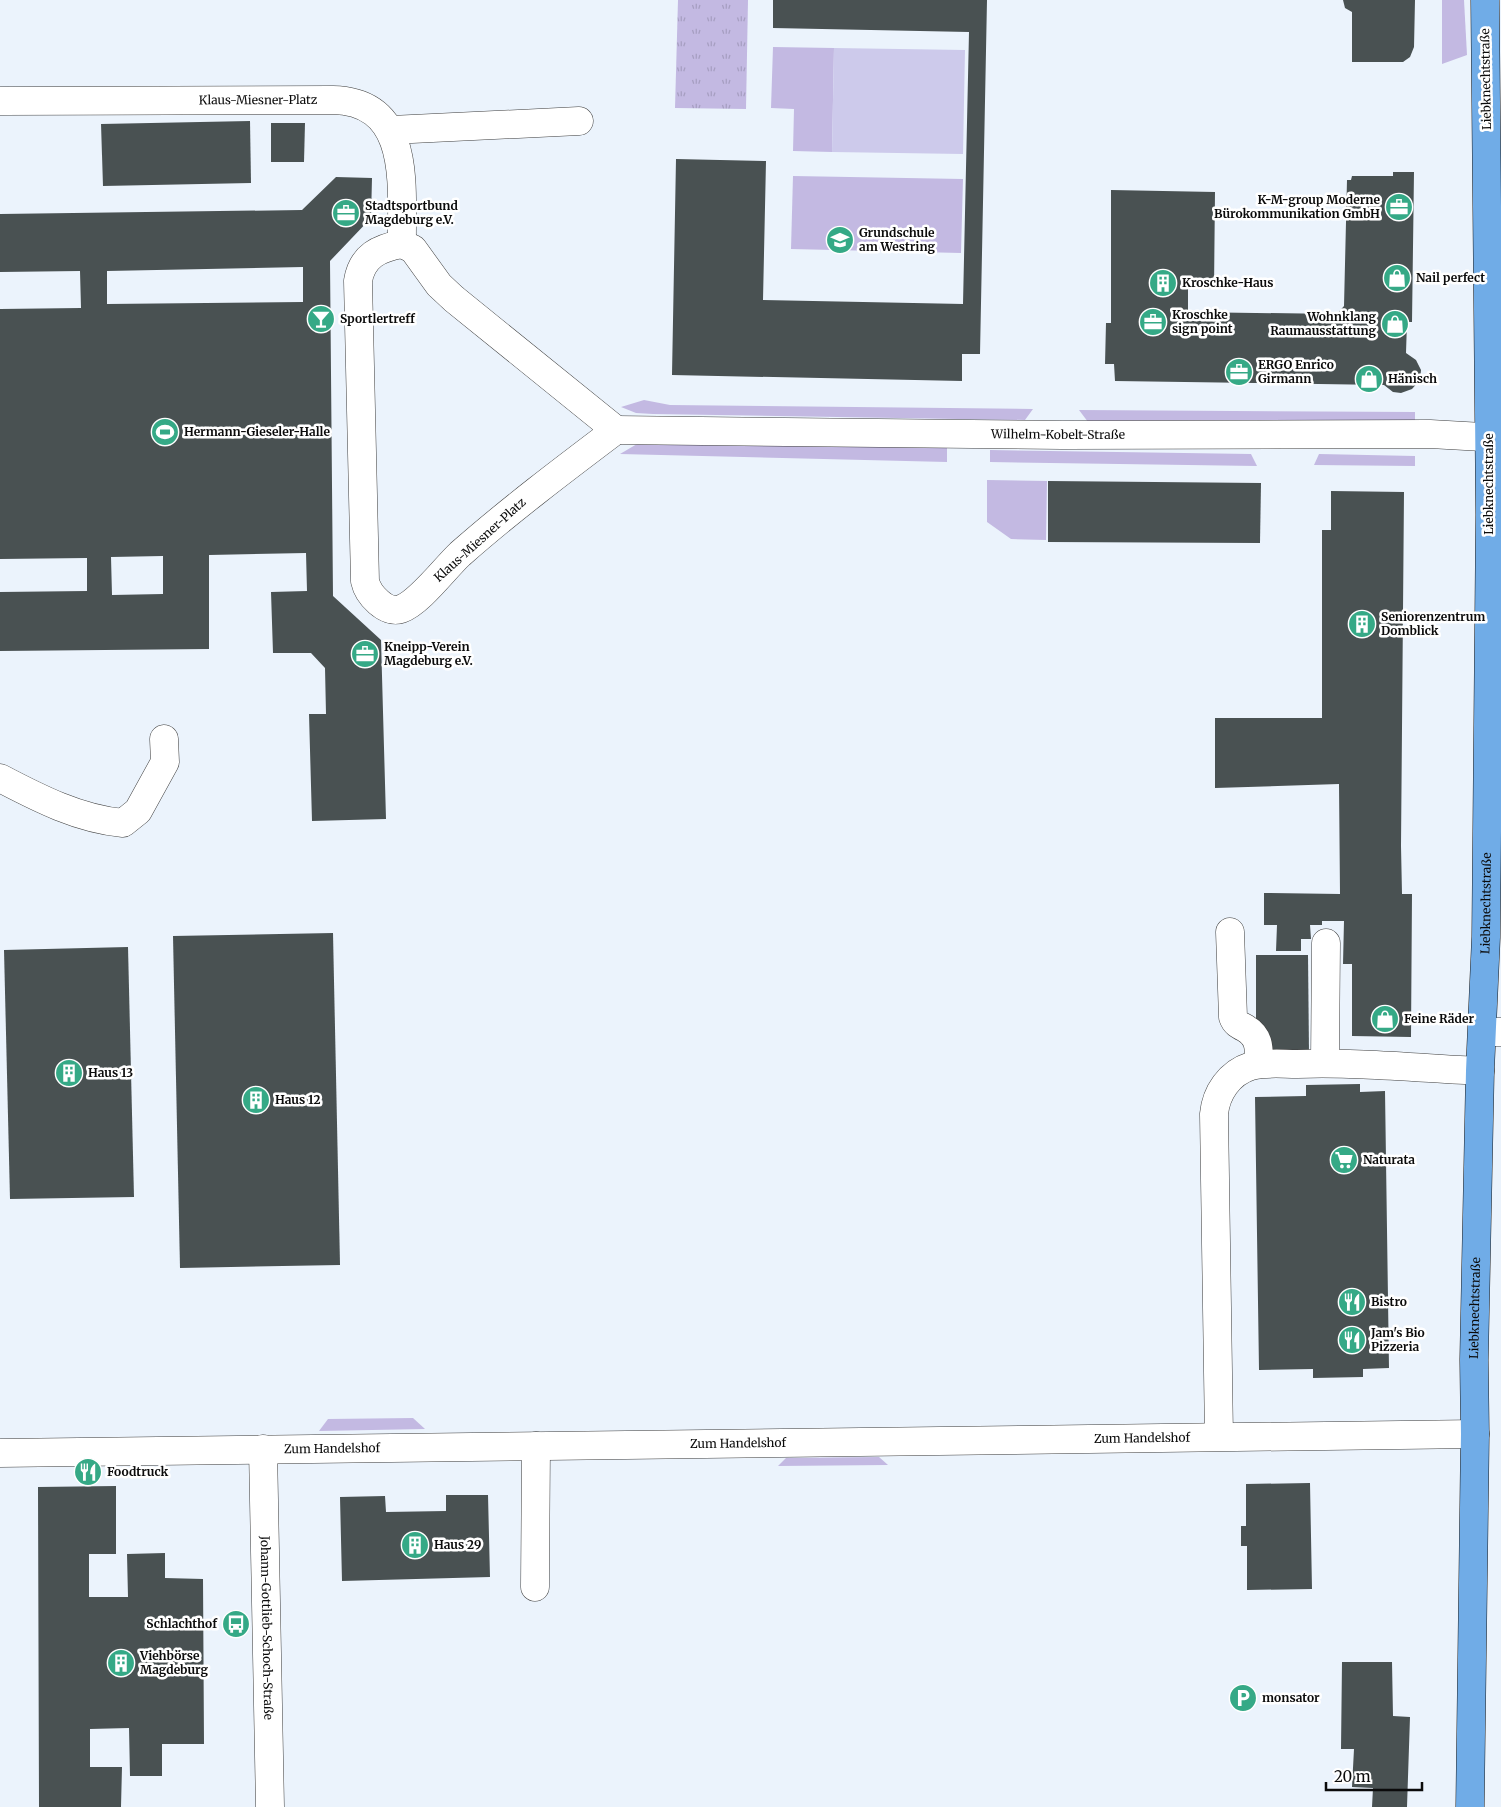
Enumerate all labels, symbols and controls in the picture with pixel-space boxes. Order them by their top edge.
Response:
street label: Liebknechtstraße [1477,28,1494,130]
street label: Klaus-Miesner-Platz [199,92,318,107]
place label: K-M-group Moderne Bürokommunikation GmbH [1214,192,1380,221]
office icon: K-M-group Moderne Bürokommunikation GmbH [1384,192,1414,222]
office icon: Stadtsportbund Magdeburg e.V. [331,198,361,228]
place label: Stadtsportbund Magdeburg e.V. [365,198,458,227]
school or university icon: Grundschule am Westring [825,225,855,255]
place label: Grundschule am Westring [859,225,936,254]
shop icon: Nail perfect [1382,263,1412,293]
building icon: Kroschke-Haus [1148,268,1178,298]
place label: Nail perfect [1416,270,1485,285]
place label: Kroschke-Haus [1182,275,1273,290]
bar icon: Sportlertreff [306,304,336,334]
office icon: Kroschke sign point [1138,307,1168,337]
place label: Kroschke sign point [1172,307,1233,336]
place label: Wohnklang Raumausstattung [1270,309,1376,338]
shop icon: Wohnklang Raumausstattung [1380,309,1410,339]
place label: Sportlertreff [340,311,416,326]
office icon: ERGO Enrico Girmann [1224,357,1254,387]
place label: ERGO Enrico Girmann [1258,357,1334,386]
shop icon: Hänisch [1354,364,1384,394]
place label: Hänisch [1388,371,1437,386]
sports icon: Hermann-Gieseler-Halle [150,417,180,447]
place label: Hermann-Gieseler-Halle [184,424,331,439]
street label: Wilhelm-Kobelt-Straße [990,426,1125,442]
street label: Liebknechtstraße [1481,433,1496,535]
street label: Klaus-Miesner-Platz [431,494,529,585]
building icon: Seniorenzentrum Domblick [1347,609,1377,639]
place label: Seniorenzentrum Domblick [1381,609,1485,638]
office icon: Kneipp-Verein Magdeburg e.V. [350,639,380,669]
place label: Kneipp-Verein Magdeburg e.V. [384,639,473,668]
street label: Liebknechtstraße [1477,852,1494,954]
shop icon: Feine Räder [1370,1004,1400,1034]
place label: Feine Räder [1404,1011,1474,1026]
building icon: Haus 13 [54,1058,84,1088]
place label: Haus 13 [88,1065,133,1080]
building icon: Haus 12 [241,1085,271,1115]
place label: Haus 12 [275,1092,321,1107]
supermarket icon: Naturata [1329,1145,1359,1175]
place label: Naturata [1363,1152,1415,1167]
street label: Liebknechtstraße [1466,1257,1483,1359]
restaurant icon: Bistro [1337,1287,1367,1317]
place label: Bistro [1371,1294,1407,1309]
restaurant icon: Jam's Bio Pizzeria [1337,1325,1367,1355]
place label: Jam's Bio Pizzeria [1370,1325,1425,1354]
street label: Zum Handelshof [1094,1430,1190,1446]
street label: Zum Handelshof [690,1435,787,1451]
street label: Zum Handelshof [284,1440,381,1456]
restaurant icon: Foodtruck [73,1457,103,1487]
place label: Foodtruck [107,1464,168,1479]
building icon: Haus 29 [400,1530,430,1560]
street label: Johann-Gottlieb-Schoch-Straße [258,1535,276,1720]
place label: Haus 29 [434,1537,481,1552]
bus stop icon: Schlachthof [221,1609,251,1639]
place label: Schlachthof [146,1616,218,1631]
building icon: Viehbörse Magdeburg [106,1648,136,1678]
place label: Viehbörse Magdeburg [139,1648,208,1677]
parking icon: monsator [1228,1683,1258,1713]
place label: monsator [1262,1690,1320,1705]
scale bar [1326,1760,1422,1792]
text: 20 m [1334,1767,1371,1786]

